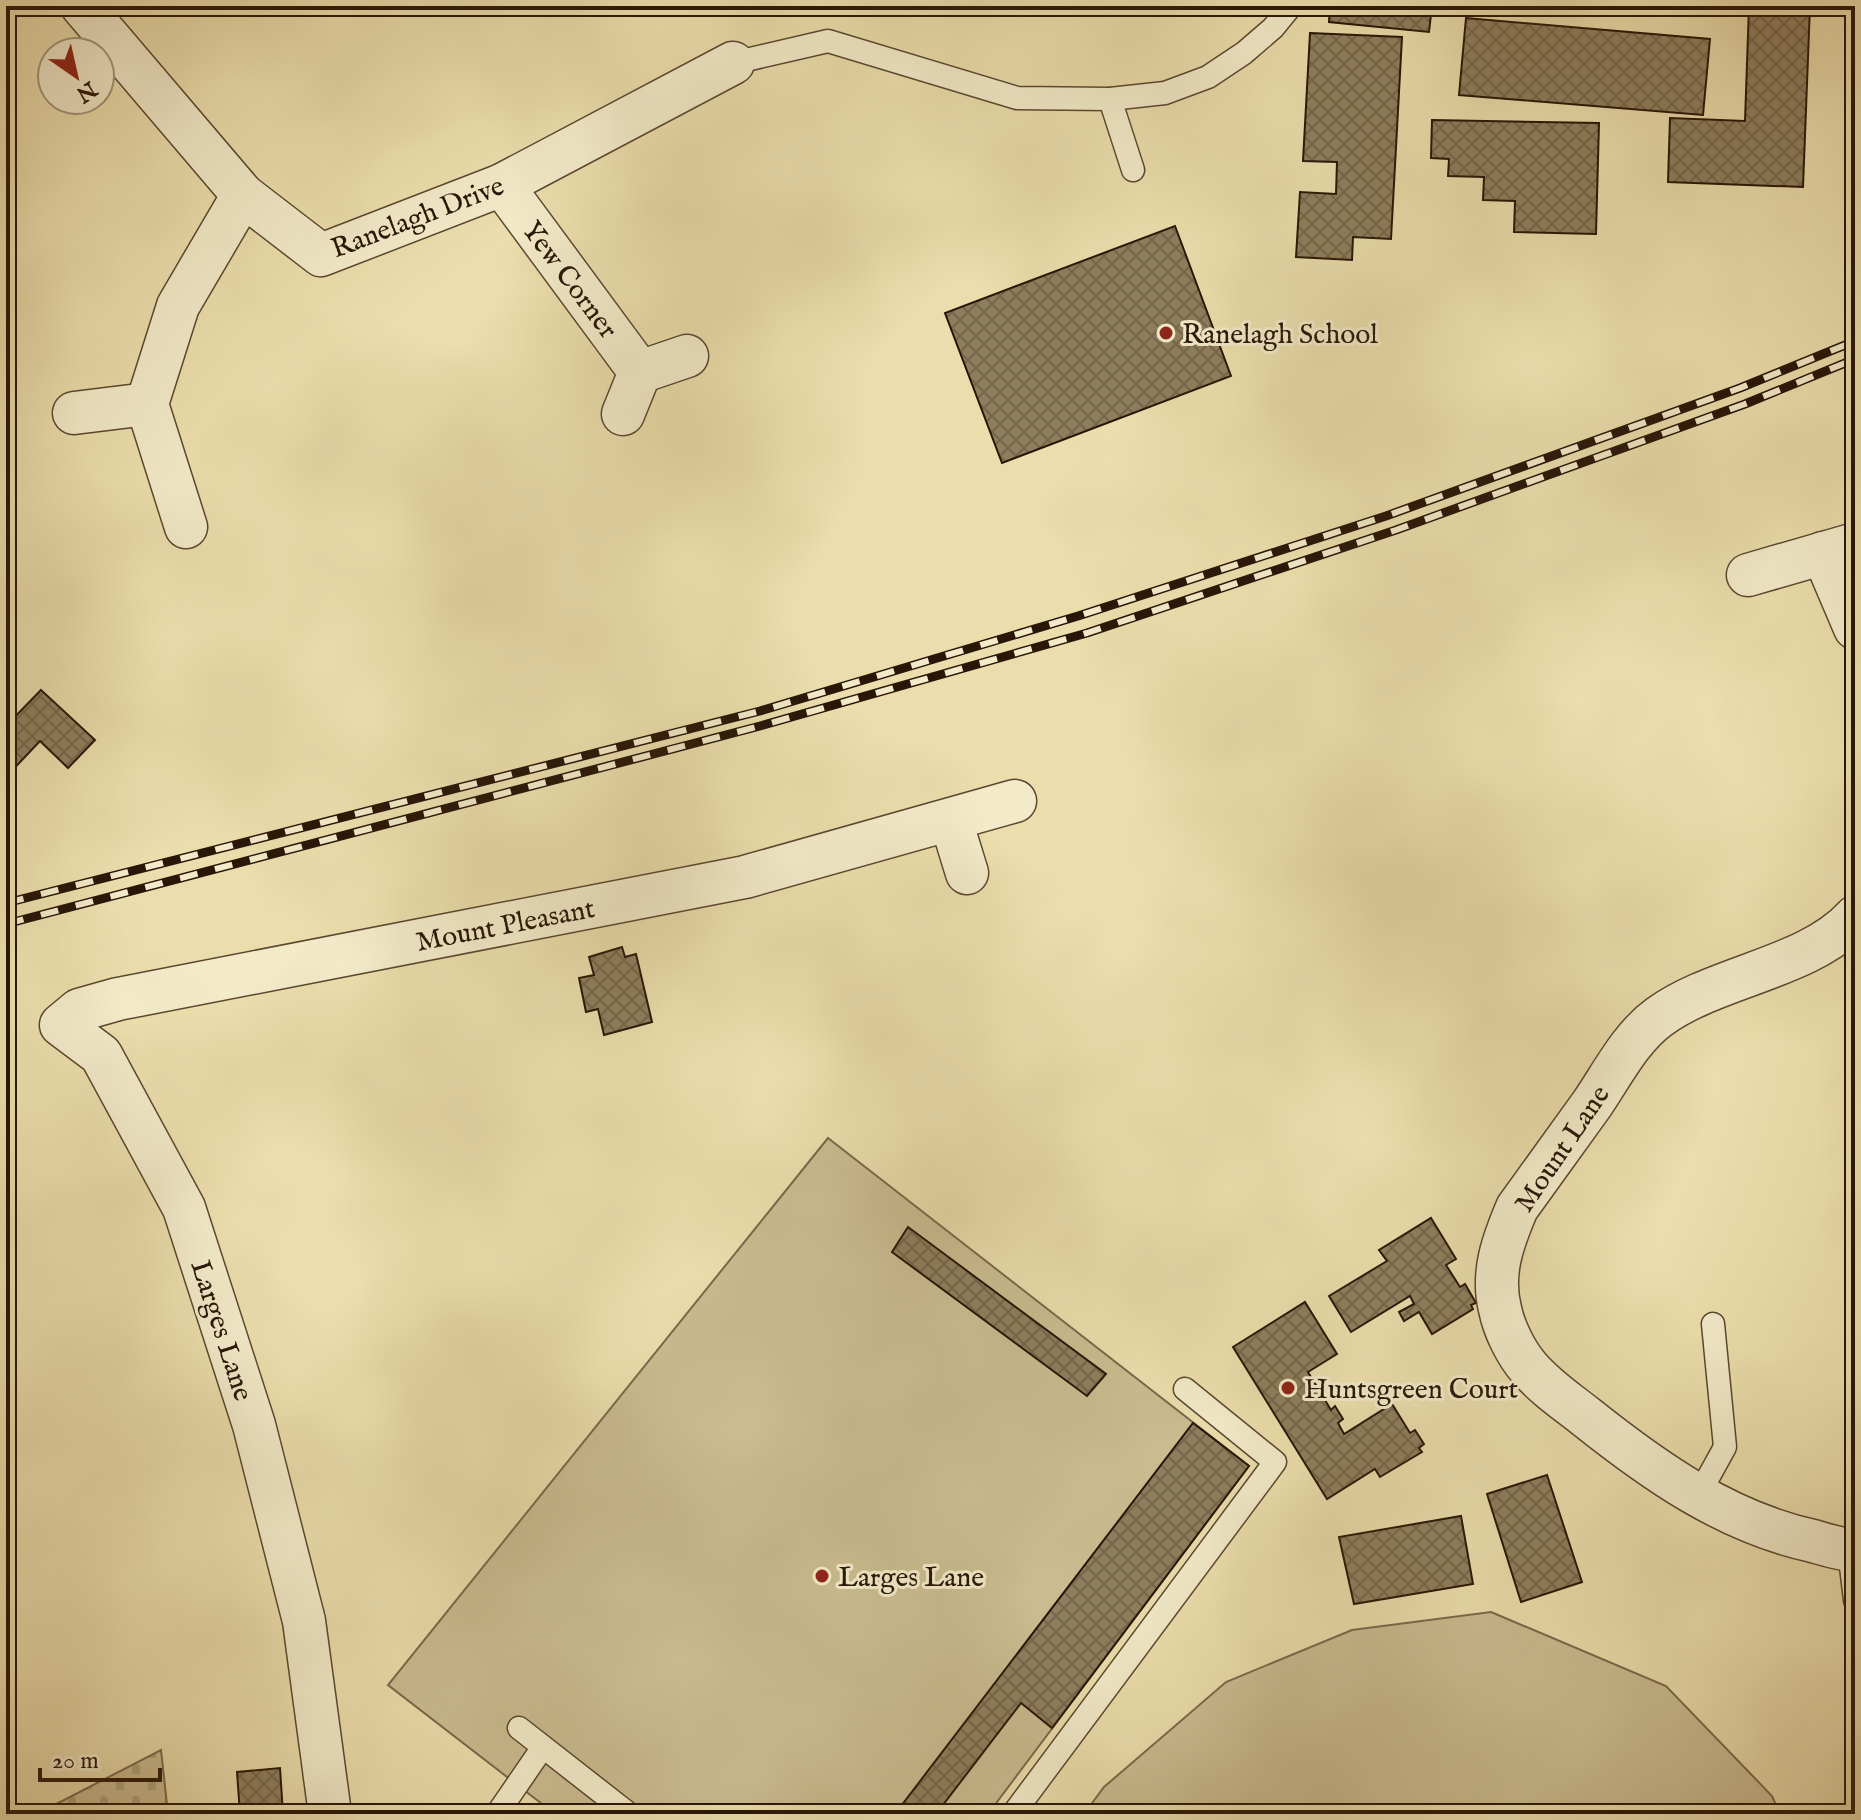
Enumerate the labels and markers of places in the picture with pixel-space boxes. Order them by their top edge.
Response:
place label: Ranelagh School [1182,318,1378,353]
marker: Ranelagh School [1157,324,1175,342]
place label: Huntsgreen Court [1304,1373,1518,1408]
marker: Huntsgreen Court [1279,1379,1297,1397]
place label: Larges Lane [838,1561,984,1596]
marker: Larges Lane [813,1567,831,1585]

